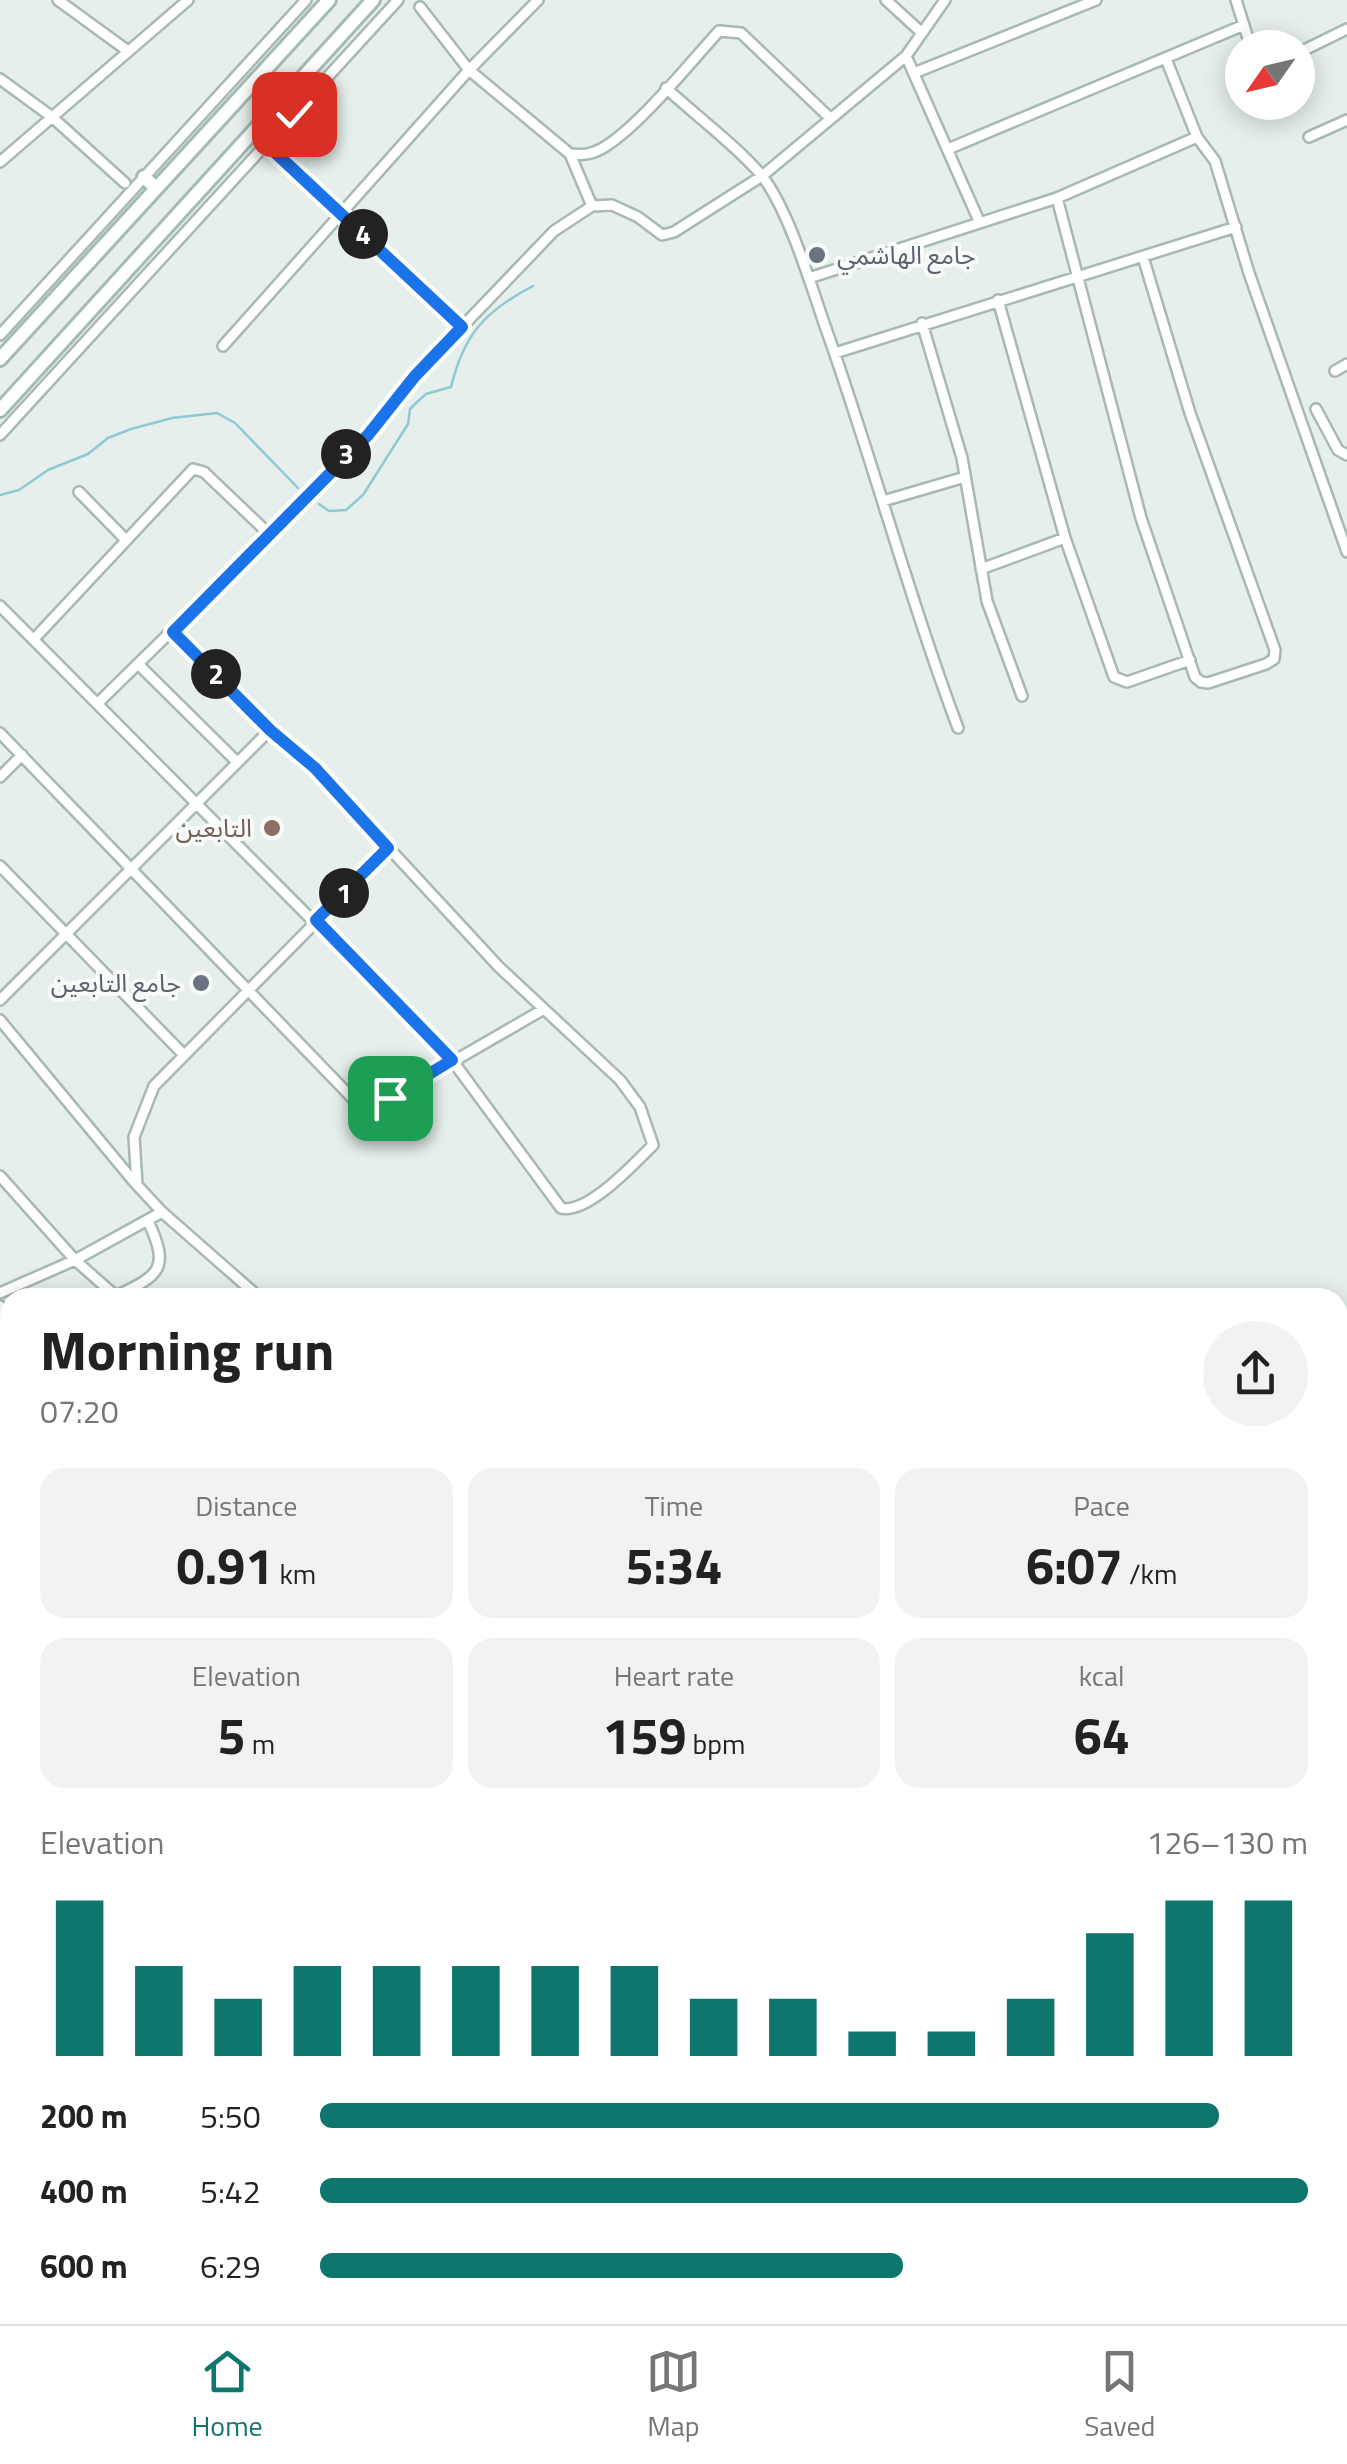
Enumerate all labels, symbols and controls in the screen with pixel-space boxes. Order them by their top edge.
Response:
north arrow [1225,30,1315,120]
map controls [1225,30,1315,120]
pin [252,72,337,157]
icon: check [267,87,322,142]
pin: 4 [338,209,388,259]
text: 4 [355,212,371,255]
place label: جامع الهاشمي [837,236,976,275]
marker: جامع الهاشمي [806,244,828,266]
pin: 3 [321,429,371,479]
text: 3 [338,432,354,475]
pin: 2 [191,649,241,699]
text: 2 [208,652,224,695]
place label: التابعين [176,809,252,847]
marker: التابعين [261,817,283,839]
pin: 1 [319,868,369,918]
text: 1 [336,871,352,914]
place label: جامع التابعين [51,964,181,1002]
marker: جامع التابعين [190,972,212,994]
pin [348,1056,433,1141]
icon: arrive [363,1071,418,1126]
text: Morning run [40,1308,334,1391]
button: share [1203,1321,1308,1426]
text: 07:20 [40,1387,119,1435]
text: Distance [195,1484,297,1527]
text: Time [645,1484,703,1527]
text: Pace [1073,1484,1130,1527]
text: 0.91 [176,1527,273,1603]
text: 5:34 [626,1527,722,1603]
text: 6:07 [1026,1527,1123,1603]
text: km [273,1552,316,1595]
text: /km [1123,1552,1177,1595]
text: Elevation [192,1654,301,1697]
text: Heart rate [614,1654,734,1697]
text: kcal [1079,1654,1125,1697]
text: 5 [218,1697,246,1773]
text: 159 [602,1697,686,1773]
text: 64 [1074,1697,1130,1773]
text: m [246,1722,275,1765]
text: bpm [686,1722,746,1765]
text: Elevation [40,1818,164,1866]
text: 126–130 m [1146,1818,1308,1866]
text: 200 m [40,2092,128,2140]
text: 5:50 [200,2092,261,2140]
text: 400 m [40,2167,128,2215]
text: 5:42 [200,2167,261,2215]
text: 600 m [40,2242,128,2290]
text: 6:29 [200,2242,261,2290]
tab: Home [192,2344,263,2447]
tab: Map [646,2344,701,2447]
tab: Saved [1084,2344,1155,2447]

